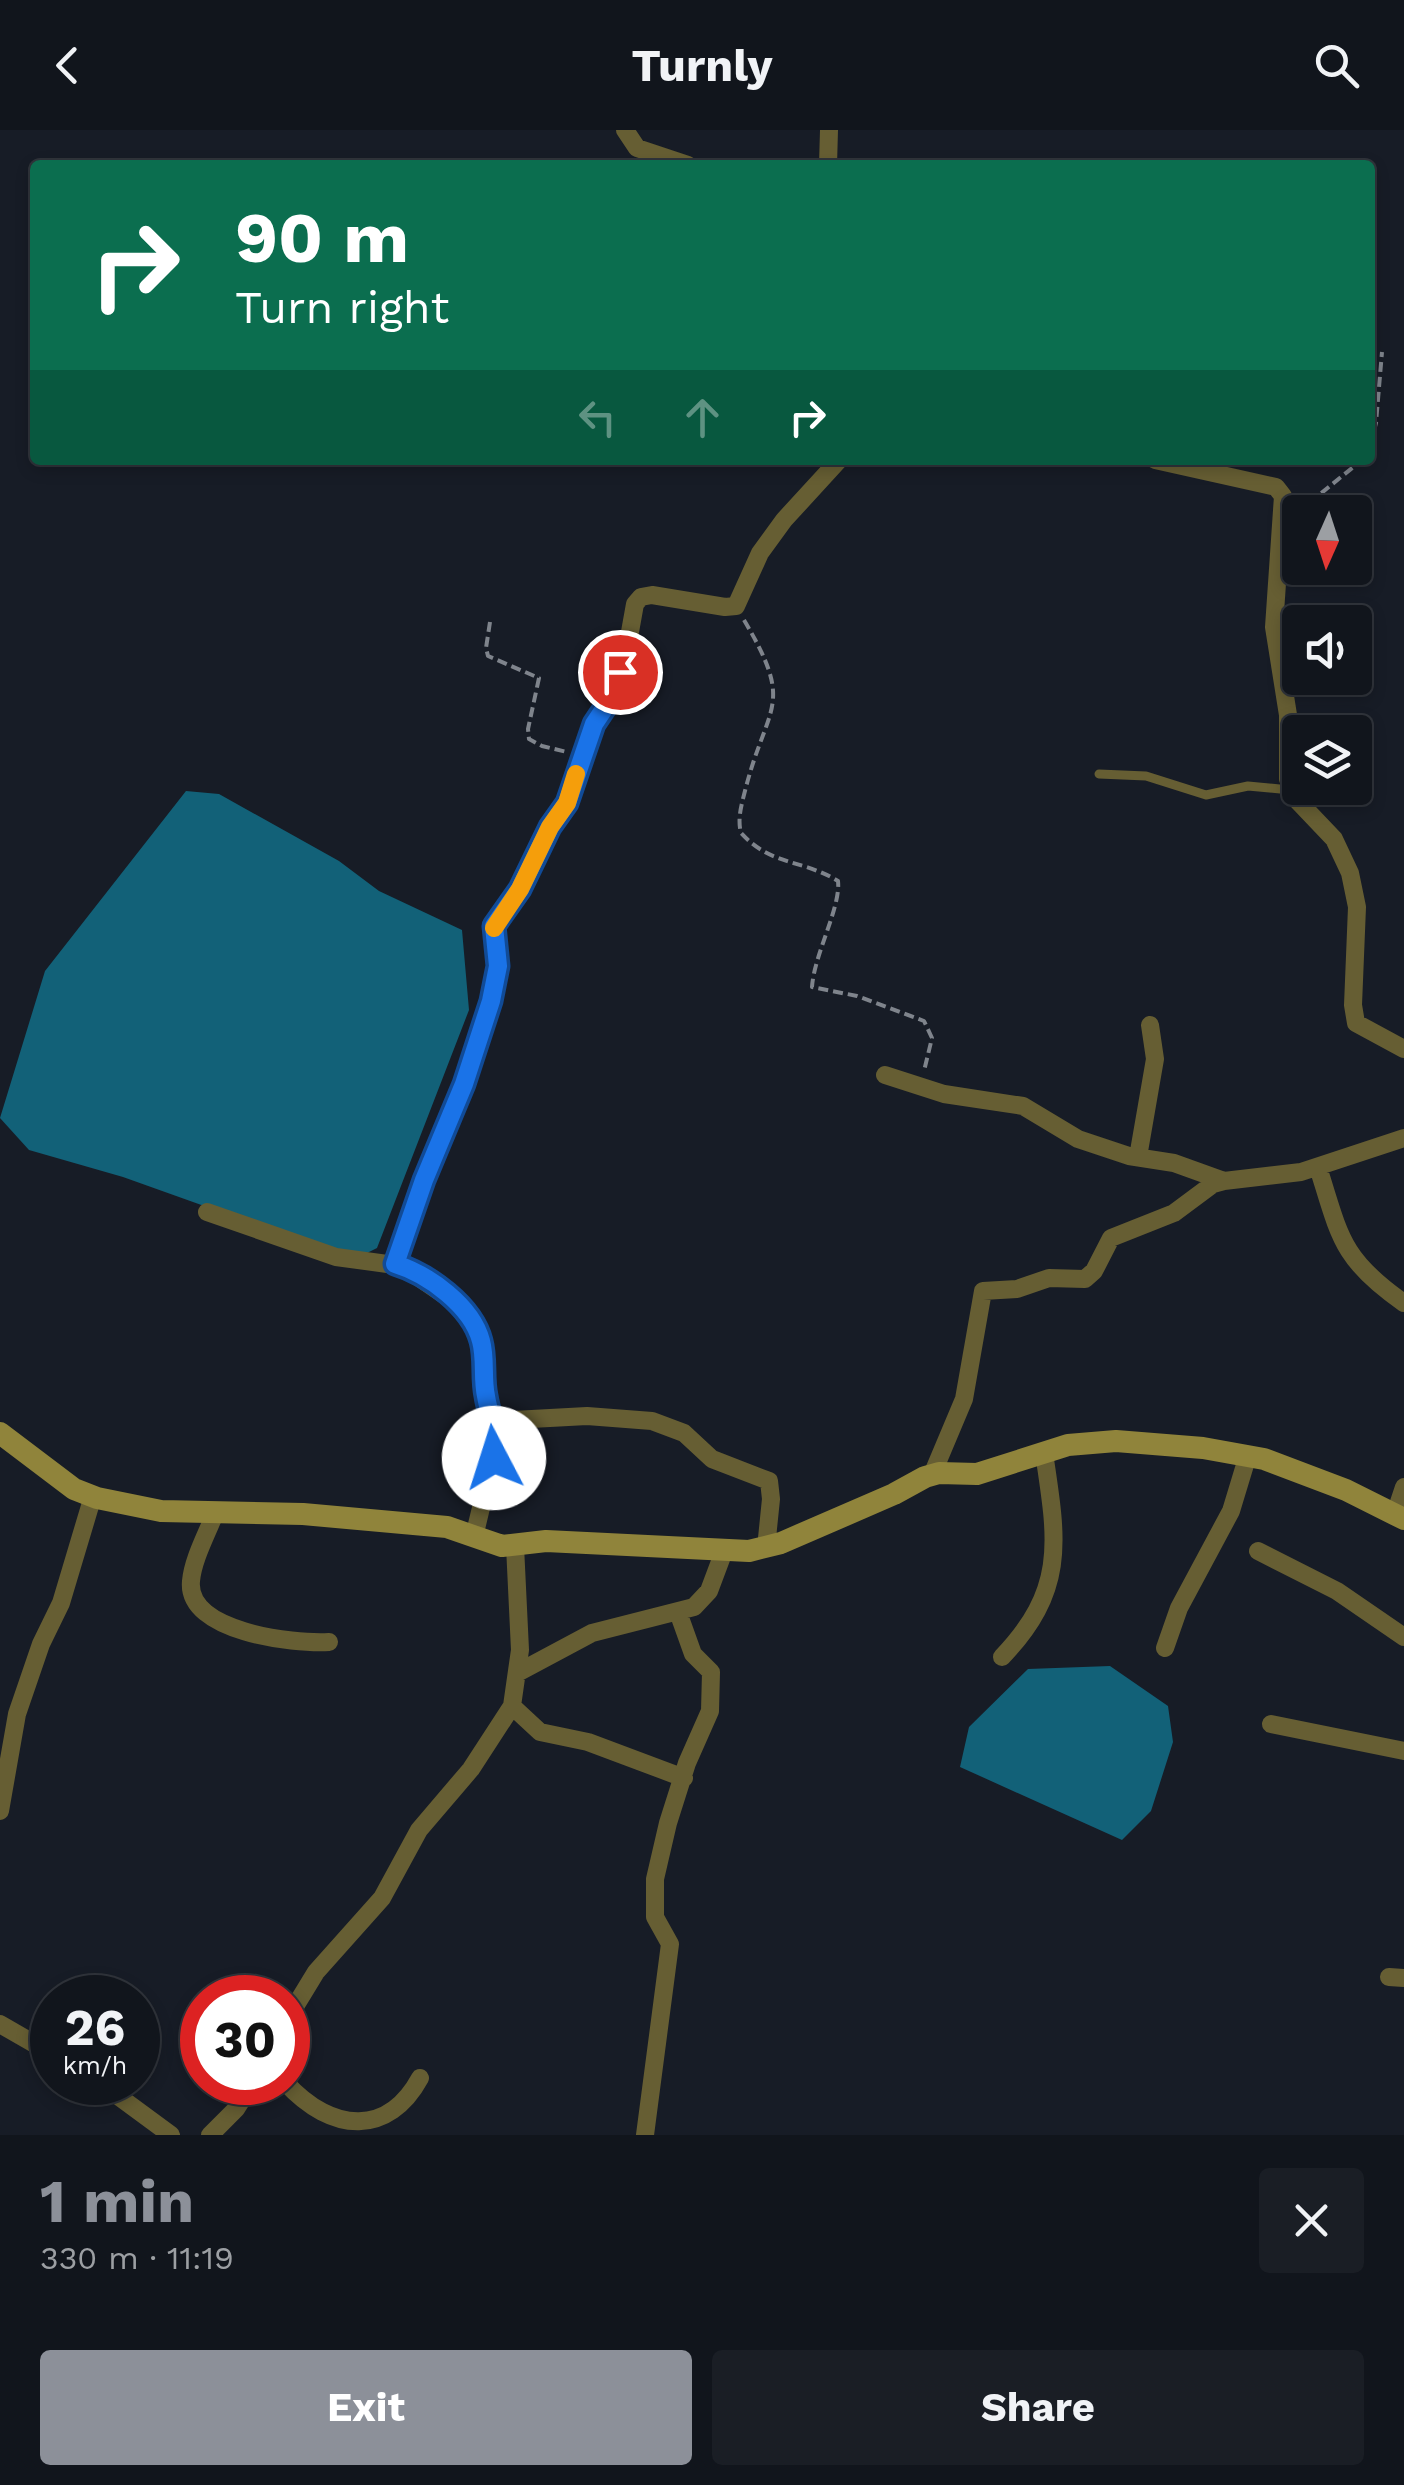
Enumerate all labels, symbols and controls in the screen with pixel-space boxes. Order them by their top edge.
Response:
icon: back [40,38,95,93]
icon: search [1309,38,1364,93]
text: Turnly [631,39,773,92]
text: 90 m [235,197,409,279]
icon: right [70,200,200,330]
text: Turn right [235,281,449,334]
icon: left [570,390,625,445]
icon: ahead [675,390,730,445]
icon: right [780,390,835,445]
north arrow [1282,495,1372,585]
map controls [1282,495,1372,805]
button: sound [1282,605,1372,695]
pin [578,630,663,715]
icon: arrive [593,645,648,700]
button: layers [1282,715,1372,805]
position arrow [442,1406,546,1510]
speed limit sign: 30 [180,1975,310,2105]
text: 26 [65,1998,125,2057]
text: km/h [63,2051,127,2080]
text: 1 min [40,2166,194,2237]
button: close [1259,2168,1364,2273]
text: 330 m · 11:19 [40,2239,234,2277]
button: Exit [40,2350,692,2465]
button: Share [712,2350,1364,2465]

